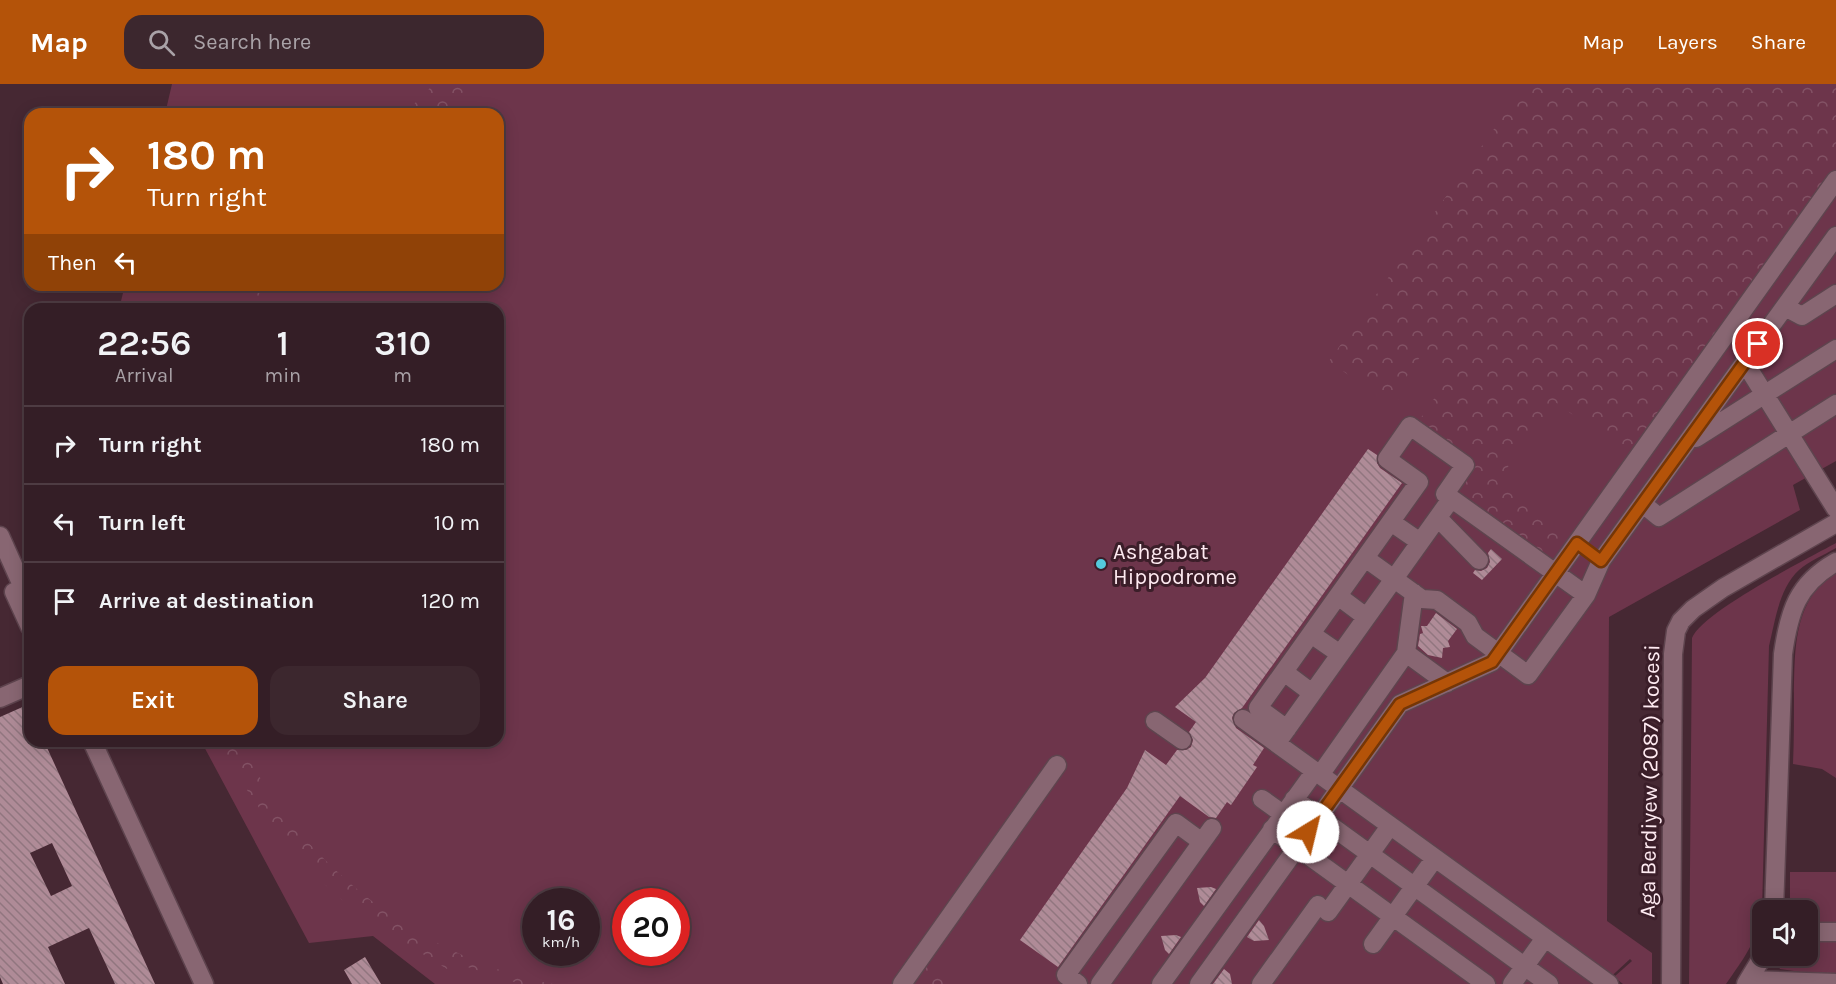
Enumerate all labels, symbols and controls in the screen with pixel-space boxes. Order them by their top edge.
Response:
search box [124,15,544,69]
text: Map [30,26,88,59]
icon: search [145,26,178,59]
text: Search here [193,29,311,55]
text: Map [1582,30,1624,54]
text: Layers [1657,30,1718,54]
text: Share [1751,30,1806,54]
text: 180 m [147,130,266,180]
icon: right [48,132,126,210]
text: Turn right [147,181,267,213]
icon: left [109,246,142,279]
text: Then [48,250,97,276]
pin [1732,318,1783,369]
text: 22:56 [97,322,192,364]
text: 1 [277,322,289,364]
text: 310 [374,322,431,364]
icon: arrive [1741,327,1774,360]
text: Arrival [115,364,174,387]
text: min [264,364,301,387]
text: m [393,364,412,387]
icon: right [48,429,81,462]
text: Turn right [99,432,202,458]
text: 180 m [420,432,480,458]
icon: left [48,507,81,540]
text: Turn left [99,510,186,536]
text: 10 m [434,510,480,536]
place label: Ashgabat Hippodrome [1113,539,1237,590]
marker: Ashgabat Hippodrome [1094,557,1108,571]
icon: arrive [48,585,81,618]
text: Arrive at destination [99,588,314,614]
text: 120 m [421,588,480,614]
street label: Aga Berdiyew (2087) kocesi [1635,644,1665,918]
button: Exit [48,666,258,735]
button: Share [270,666,480,735]
position arrow [1276,800,1340,864]
speed limit sign: 20 [612,888,690,966]
map controls [1752,900,1818,966]
button: sound [1752,900,1818,966]
text: 16 [547,902,575,938]
text: km/h [542,933,580,951]

